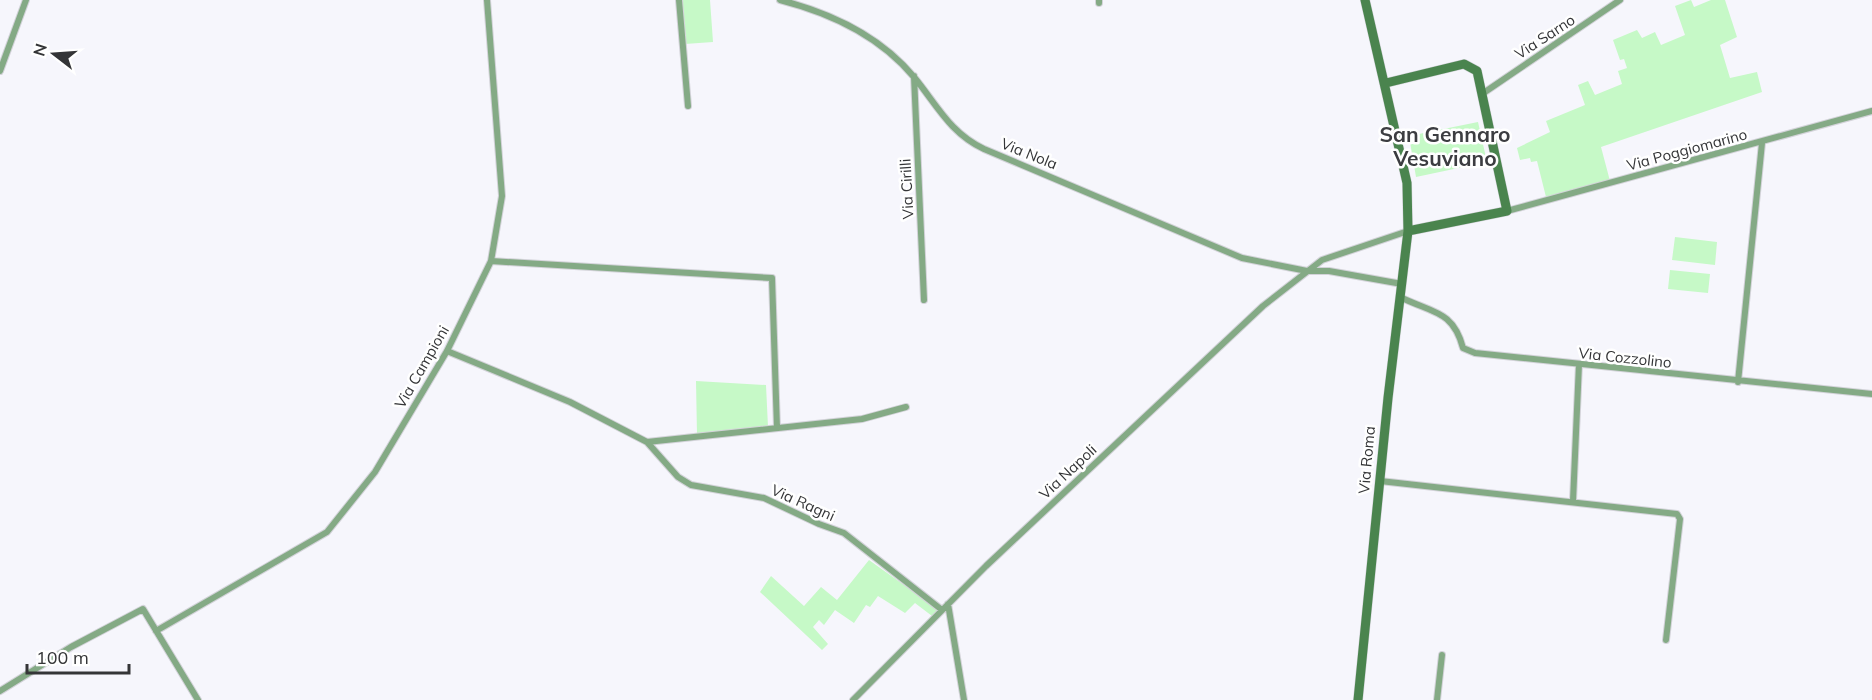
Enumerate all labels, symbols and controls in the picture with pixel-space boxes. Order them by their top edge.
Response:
street label: Via Sarno [1511,10,1578,63]
north arrow [24,24,84,84]
text: N [28,41,51,58]
district label: San Gennaro Vesuviano [1380,121,1510,171]
street label: Via Poggiomarino [1625,124,1749,175]
street label: Via Nola [998,134,1060,173]
street label: Via Cirilli [895,158,918,220]
street label: Via Campioni [390,322,453,412]
street label: Via Cozzolino [1577,343,1673,372]
street label: Via Roma [1354,425,1379,495]
street label: Via Napoli [1035,440,1100,503]
street label: Via Ragni [768,480,838,525]
scale bar [27,637,129,675]
text: 100 m [36,646,89,669]

